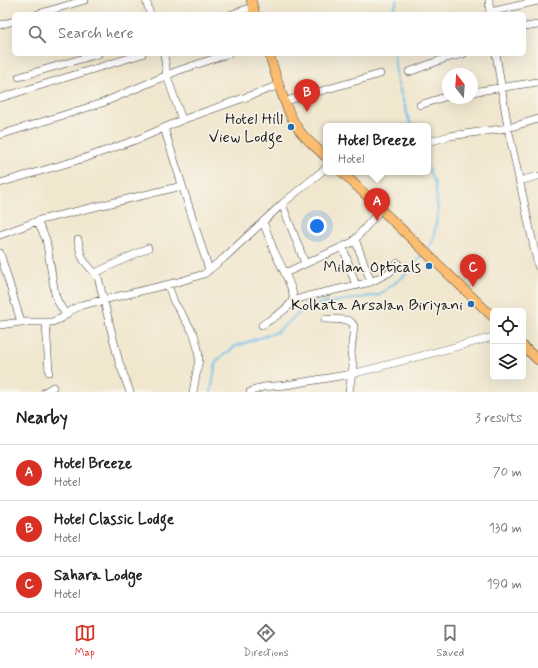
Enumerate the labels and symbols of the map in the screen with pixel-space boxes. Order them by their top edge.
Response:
north arrow [442,68,478,104]
pin: B [294,79,320,112]
place label: Hotel Hill View Lodge [209,109,283,149]
marker: Hotel Hill View Lodge [286,122,296,132]
pin: A [364,188,390,221]
your location [307,216,327,236]
pin: C [460,254,486,287]
place label: Milan Opticals [323,257,421,278]
marker: Milan Opticals [424,261,434,271]
place label: Kolkata Arsalan Biriyani [291,295,463,316]
marker: Kolkata Arsalan Biriyani [466,299,476,309]

